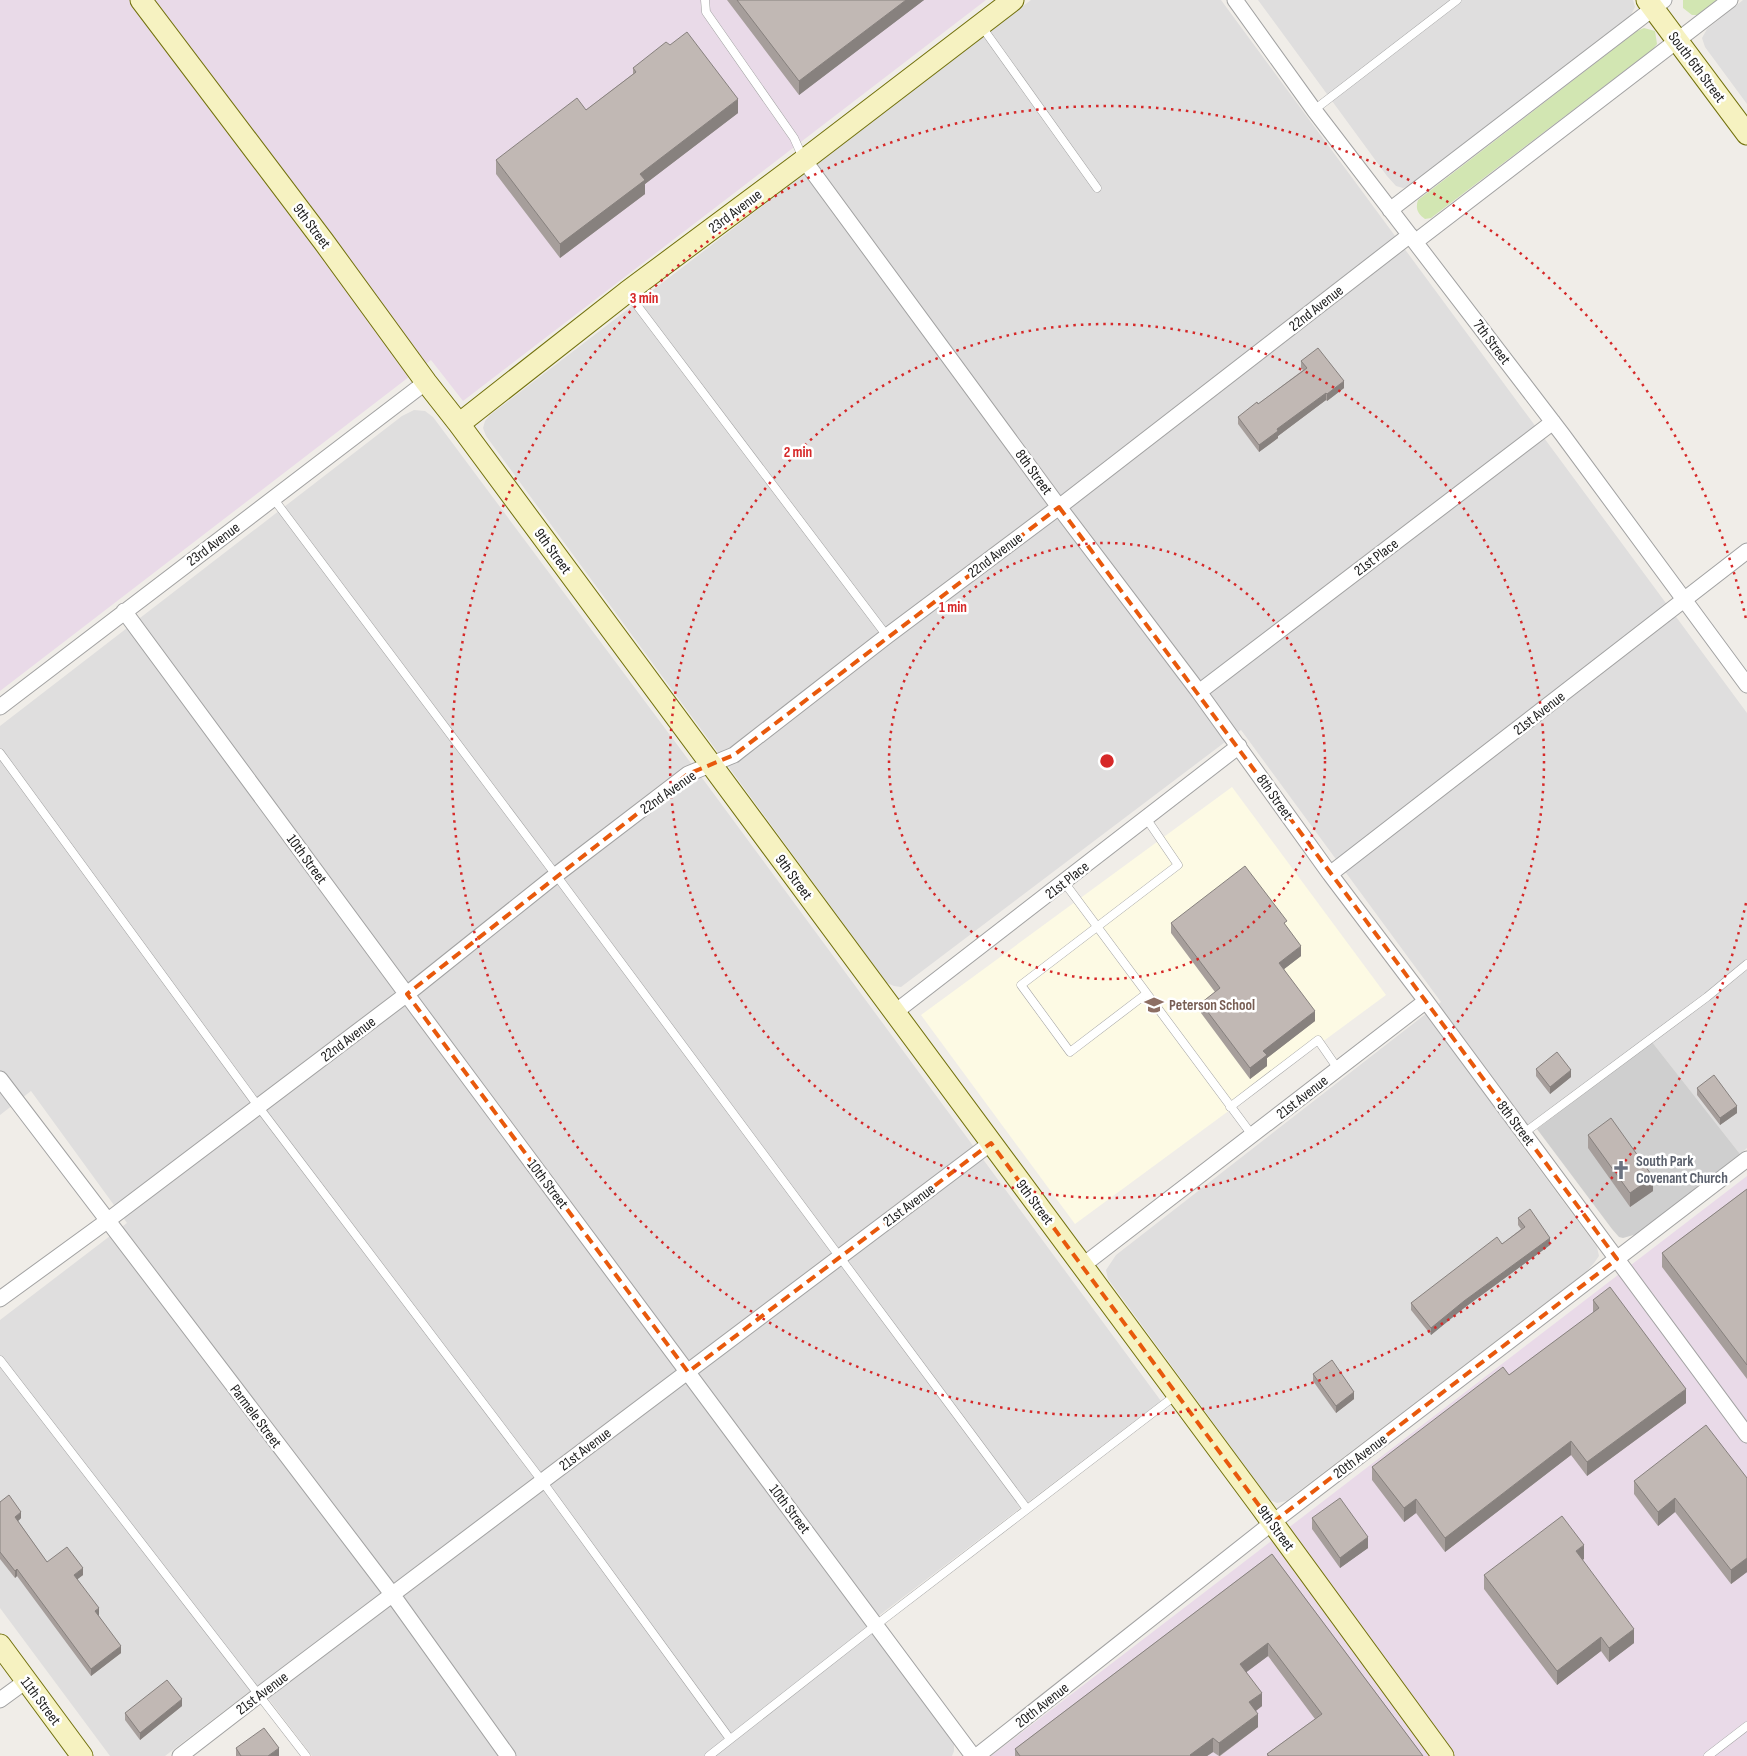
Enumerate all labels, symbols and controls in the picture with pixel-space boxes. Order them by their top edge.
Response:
street label: South 6th Street [1664,28,1730,107]
street label: 23rd Avenue [705,185,766,238]
street label: 9th Street [288,200,335,253]
street label: 22nd Avenue [1285,281,1347,336]
text: 3 min [630,289,658,308]
street label: 7th Street [1469,316,1515,369]
text: 2 min [784,443,812,462]
street label: 8th Street [1011,446,1057,499]
street label: 23rd Avenue [183,518,244,571]
street label: 9th Street [530,525,576,578]
street label: 22nd Avenue [964,529,1027,582]
street label: 21st Place [1350,535,1402,580]
text: 1 min [939,598,967,617]
street label: 21st Avenue [1510,687,1569,740]
centre of rings [1098,752,1116,770]
street label: 22nd Avenue [637,766,700,819]
street label: 8th Street [1252,771,1297,824]
street label: 10th Street [282,831,331,888]
street label: 9th Street [771,851,817,904]
street label: 21st Place [1041,857,1093,903]
school or university icon: Peterson School [1143,994,1165,1016]
place label: Peterson School [1169,996,1255,1015]
street label: 22nd Avenue [317,1013,380,1066]
street label: 21st Avenue [1273,1071,1332,1124]
street label: 8th Street [1492,1097,1539,1150]
place label: South Park Covenant Church [1636,1152,1728,1188]
street label: 10th Street [523,1156,573,1213]
church icon: South Park Covenant Church [1610,1159,1632,1181]
street label: 9th Street [1011,1176,1058,1229]
street label: 21st Avenue [879,1180,939,1231]
street label: Parmele Street [226,1381,286,1452]
street label: 21st Avenue [555,1424,615,1475]
street label: 20th Avenue [1329,1430,1391,1483]
street label: 10th Street [765,1481,815,1538]
street label: 9th Street [1253,1502,1299,1555]
street label: 21st Avenue [232,1668,292,1719]
street label: 11th Street [16,1673,65,1729]
street label: 20th Avenue [1012,1679,1073,1732]

